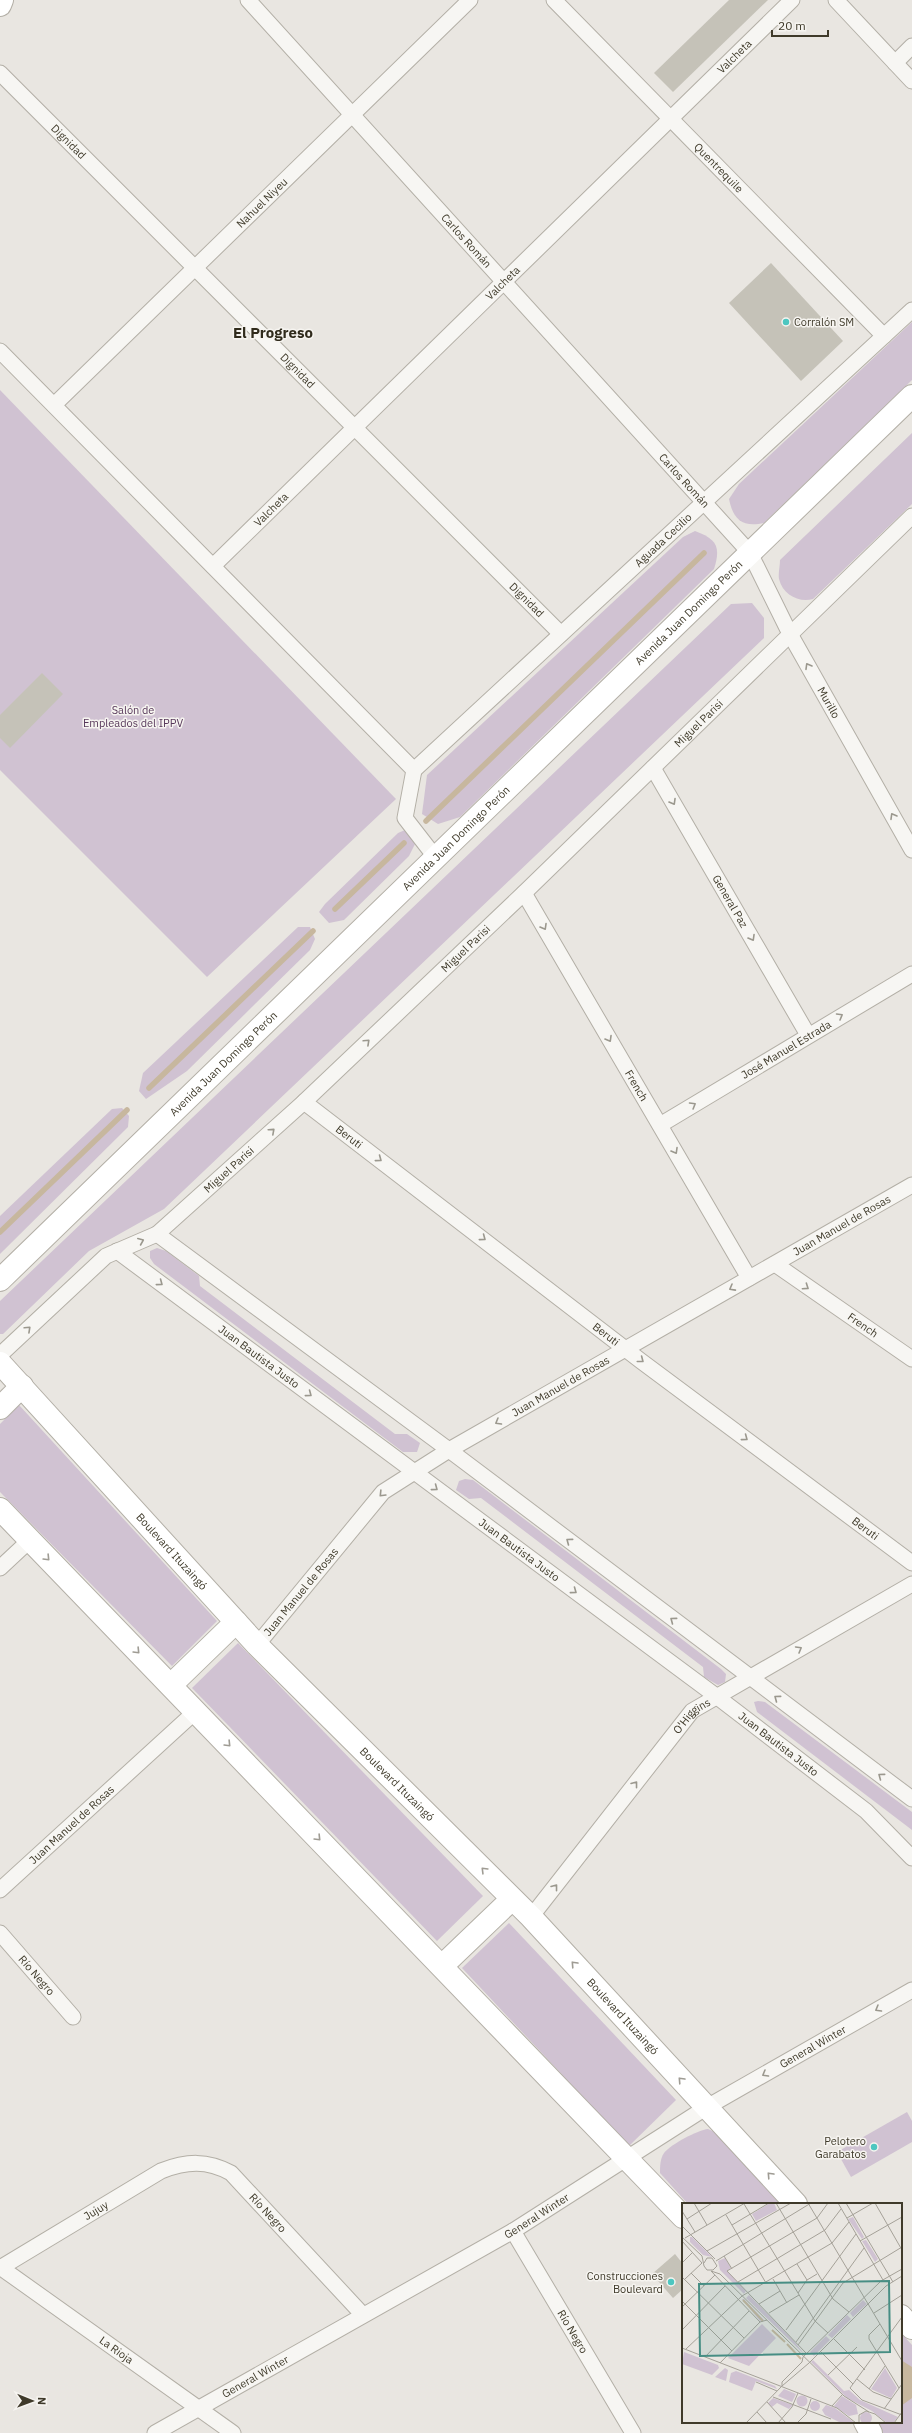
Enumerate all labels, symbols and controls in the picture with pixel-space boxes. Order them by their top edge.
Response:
scale bar [772,12,828,38]
text: 20 m [778,18,806,33]
street label: Valcheta [714,36,755,76]
street label: Dignidad [48,121,89,162]
street label: Quentrequile [691,140,746,196]
street label: Nahuel Niyeu [233,175,290,231]
street label: Carlos Román [438,211,495,271]
street label: Valcheta [482,263,523,303]
place label: Corralón SM [794,315,854,329]
marker: Corralón SM [781,317,791,327]
district label: El Progreso [233,323,313,342]
street label: Dignidad [277,350,318,391]
street label: Carlos Román [656,450,712,511]
street label: Valcheta [251,489,291,529]
street label: Aguada Cecilio [631,510,695,570]
street label: Avenida Juan Domingo Perón [632,557,745,668]
street label: Dignidad [506,579,547,620]
one-way arrow [806,663,813,670]
street label: Murillo [814,684,843,721]
street label: Miguel Parisi [671,697,726,750]
park label: Salón de Empleados del IPPV [83,703,183,730]
street label: Avenida Juan Domingo Perón [399,783,513,893]
one-way arrow [668,798,675,805]
one-way arrow [890,813,897,820]
street label: General Paz [709,872,751,930]
street label: Miguel Parisi [438,922,493,975]
one-way arrow [539,923,546,930]
one-way arrow [748,934,755,941]
street label: Avenida Juan Domingo Perón [167,1008,280,1119]
one-way arrow [836,1013,843,1021]
street label: José Manuel Estrada [739,1017,834,1082]
one-way arrow [605,1035,612,1042]
one-way arrow [362,1039,370,1047]
street label: French [622,1067,651,1104]
one-way arrow [689,1102,696,1109]
street label: Beruti [333,1122,365,1151]
one-way arrow [267,1128,274,1135]
street label: Miguel Parisi [201,1143,257,1196]
one-way arrow [671,1147,678,1154]
one-way arrow [375,1155,382,1162]
street label: Juan Manuel de Rosas [790,1192,893,1259]
one-way arrow [478,1234,485,1241]
one-way arrow [137,1237,144,1245]
one-way arrow [155,1278,162,1285]
one-way arrow [802,1282,809,1290]
one-way arrow [729,1283,736,1290]
street label: French [845,1310,881,1340]
street label: Beruti [590,1319,622,1349]
street label: Juan Bautista Justo [216,1322,302,1391]
one-way arrow [24,1326,31,1333]
street label: Juan Manuel de Rosas [509,1353,612,1420]
one-way arrow [637,1356,644,1363]
one-way arrow [304,1389,311,1396]
one-way arrow [495,1417,502,1424]
one-way arrow [741,1433,748,1440]
one-way arrow [431,1484,438,1491]
one-way arrow [379,1490,386,1497]
street label: Boulevard Ituzaingó [133,1510,210,1593]
street label: Beruti [849,1514,882,1543]
street label: Juan Bautista Justo [476,1515,562,1584]
one-way arrow [567,1539,574,1546]
street label: Juan Manuel de Rosas [260,1545,341,1639]
one-way arrow [42,1553,50,1561]
one-way arrow [569,1586,576,1593]
one-way arrow [670,1617,677,1624]
one-way arrow [133,1646,140,1654]
one-way arrow [795,1647,802,1654]
street label: O'Higgins [670,1695,713,1737]
one-way arrow [774,1696,781,1703]
street label: Juan Bautista Justo [736,1709,821,1779]
one-way arrow [223,1739,231,1747]
street label: Boulevard Ituzaingó [357,1744,437,1824]
one-way arrow [878,1774,885,1781]
street label: Juan Manuel de Rosas [26,1782,117,1867]
one-way arrow [630,1782,637,1789]
one-way arrow [313,1833,320,1840]
one-way arrow [481,1868,489,1875]
one-way arrow [550,1884,557,1891]
street label: Río Negro [16,1952,58,1998]
one-way arrow [571,1961,579,1969]
street label: Boulevard Ituzaingó [584,1975,662,2058]
one-way arrow [875,2005,882,2012]
street label: General Winter [777,2022,848,2071]
one-way arrow [762,2069,769,2076]
one-way arrow [679,2077,686,2085]
place label: Pelotero Garabatos [815,2134,866,2161]
marker: Pelotero Garabatos [869,2142,879,2152]
one-way arrow [768,2173,775,2180]
street label: Río Negro [246,2190,290,2235]
street label: General Winter [502,2190,572,2242]
street label: Jujuy [81,2197,111,2223]
inset map [682,2203,902,2423]
place label: Construcciones Boulevard [587,2269,663,2296]
marker: Construcciones Boulevard [666,2277,676,2287]
street label: Río Negro [554,2307,591,2356]
street label: La Rioja [97,2333,136,2367]
street label: General Winter [219,2352,291,2401]
north arrow [12,2381,52,2421]
text: N [35,2397,49,2405]

